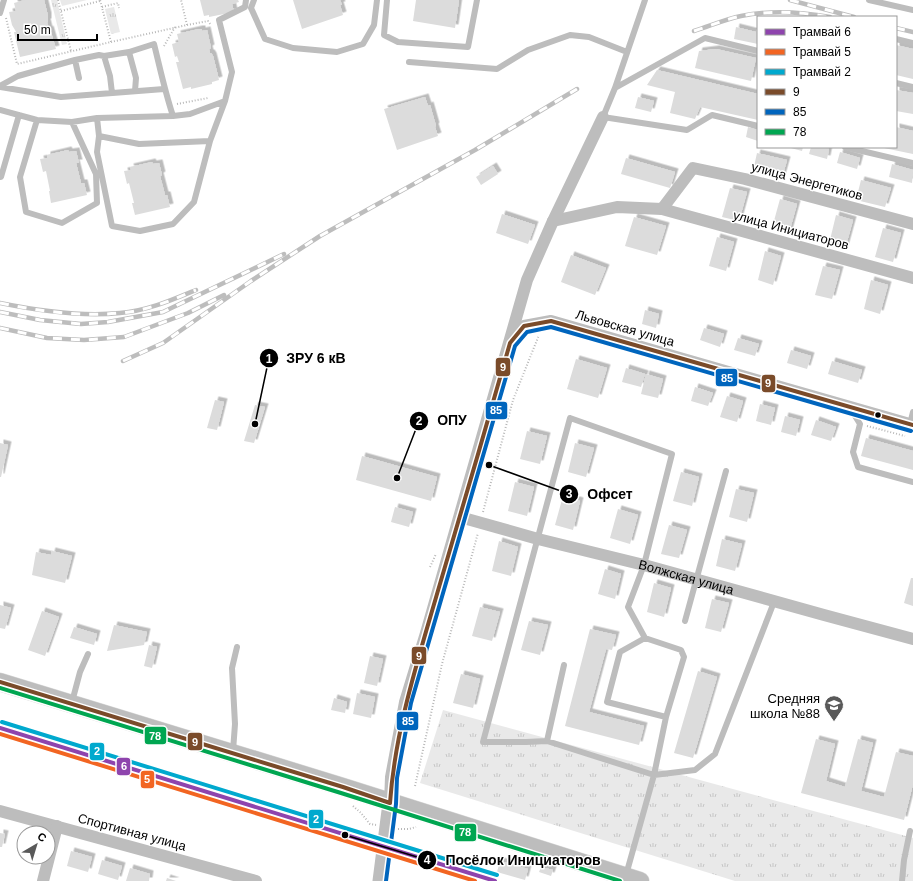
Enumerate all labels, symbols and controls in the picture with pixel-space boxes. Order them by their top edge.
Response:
scale bar [18,16,97,42]
legend [757,16,897,148]
text: 50 m [24,23,51,37]
text: Трамвай 6 [793,25,851,39]
text: Трамвай 5 [793,45,851,59]
text: Трамвай 2 [793,65,851,79]
text: 9 [793,85,800,99]
text: 85 [793,105,807,119]
text: 78 [793,125,807,139]
street label: улица Энергетиков [750,159,864,203]
street label: улица Инициаторов [731,207,851,253]
street label: Львовская улица [574,307,677,349]
callout: ЗРУ 6 кВ [259,345,354,371]
text: ЗРУ 6 кВ [286,350,346,366]
text: 1 [266,352,273,366]
line badge: 9 [495,357,511,377]
text: 9 [500,361,506,373]
line badge: 85 [715,368,738,387]
text: 85 [721,372,733,384]
line badge: 9 [761,374,776,393]
text: 9 [765,377,771,389]
line badge: 85 [485,401,508,420]
text: 85 [490,404,502,416]
callout: ОПУ [409,408,475,434]
unlabelled marker [873,410,883,420]
text: ОПУ [437,412,467,428]
text: 2 [416,414,423,428]
callout: Офсет [559,481,641,507]
text: Офсет [587,486,633,502]
text: 3 [566,487,573,501]
street label: Волжская улица [637,556,736,597]
line badge: 9 [411,646,427,665]
text: 9 [416,650,422,662]
place label: Средняя школа №88 [750,691,820,721]
school or university icon: Средняя школа №88 [823,694,845,722]
line badge: 85 [396,711,419,731]
text: 85 [402,715,414,727]
line badge: 78 [144,726,167,745]
text: 78 [149,730,161,742]
line badge: 9 [187,732,203,751]
text: 9 [192,736,198,748]
line badge: 2 [89,742,105,761]
text: 2 [94,745,100,757]
line badge: 6 [116,757,131,776]
text: 6 [121,760,127,772]
line badge: 5 [140,770,155,789]
text: 5 [144,773,150,785]
line badge: 2 [308,809,324,829]
street label: Спортивная улица [76,810,189,854]
text: 2 [313,813,319,825]
line badge: 78 [454,823,477,842]
north arrow [16,825,56,865]
text: 78 [459,826,471,838]
text: С [35,830,49,844]
callout: Посёлок Инициаторов [417,847,608,873]
text: Посёлок Инициаторов [445,852,601,868]
text: 4 [424,853,431,867]

